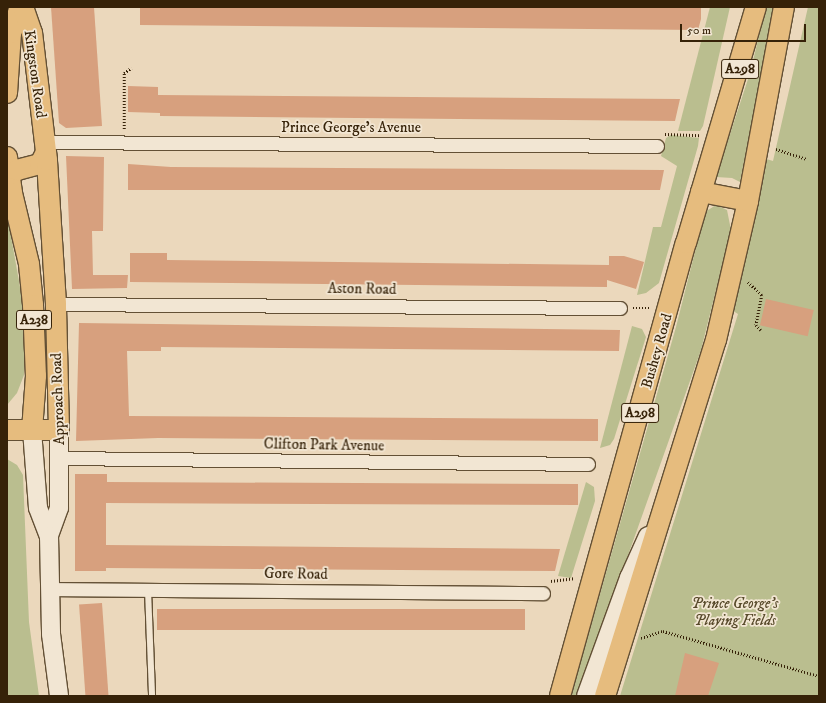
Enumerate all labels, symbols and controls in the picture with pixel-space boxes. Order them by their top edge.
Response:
scale bar [682,16,808,42]
text: 50 m [687,23,711,38]
street label: Kingston Road [20,29,50,119]
road number: A298 [721,57,759,81]
street label: Prince George's Avenue [281,119,421,137]
street label: Aston Road [327,279,397,299]
road number: A238 [15,308,53,332]
street label: Bushey Road [638,311,676,391]
street label: Approach Road [47,353,69,445]
road number: A298 [621,401,659,425]
street label: Clifton Park Avenue [263,435,385,455]
street label: Gore Road [264,564,328,584]
park label: Prince George's Playing Fields [692,594,778,629]

